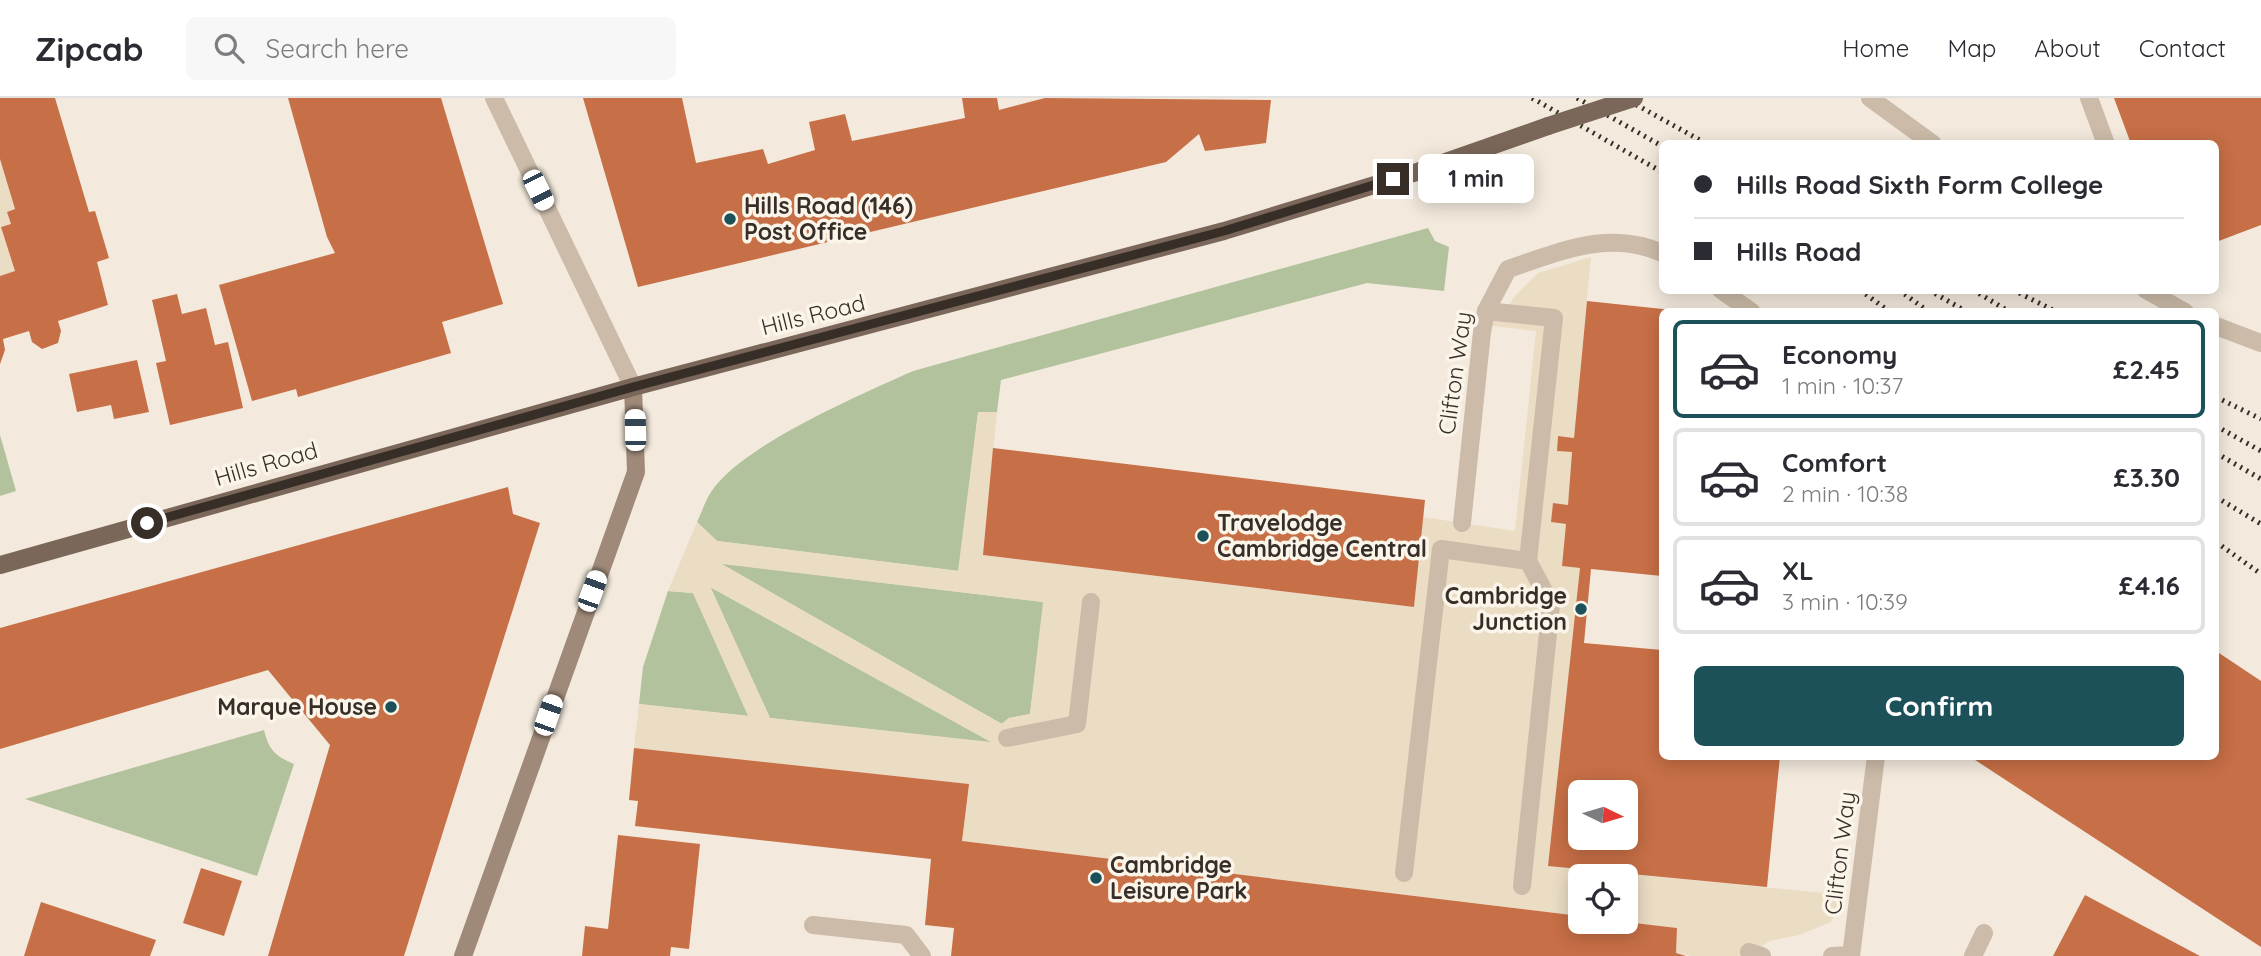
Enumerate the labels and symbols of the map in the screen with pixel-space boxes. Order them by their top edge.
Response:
callout: 1 min [1418,154,1533,204]
route end [1377,163,1409,195]
car [520,167,557,213]
place label: Hills Road (146) Post Office [744,191,913,246]
marker: Hills Road (146) Post Office [722,211,738,227]
street label: Hills Road [758,288,868,341]
street label: Clifton Way [1432,310,1477,436]
car [625,409,646,451]
street label: Hills Road [211,435,321,492]
route start [131,507,163,539]
place label: Travelodge Cambridge Central [1217,508,1427,563]
marker: Travelodge Cambridge Central [1195,528,1211,544]
car [575,568,610,614]
place label: Cambridge Junction [1445,581,1567,636]
marker: Cambridge Junction [1573,601,1589,617]
place label: Marque House [217,692,377,721]
car [532,692,565,738]
marker: Marque House [383,699,399,715]
north arrow [1568,780,1638,850]
street label: Clifton Way [1818,790,1861,916]
place label: Cambridge Leisure Park [1110,850,1247,905]
marker: Cambridge Leisure Park [1088,870,1104,886]

